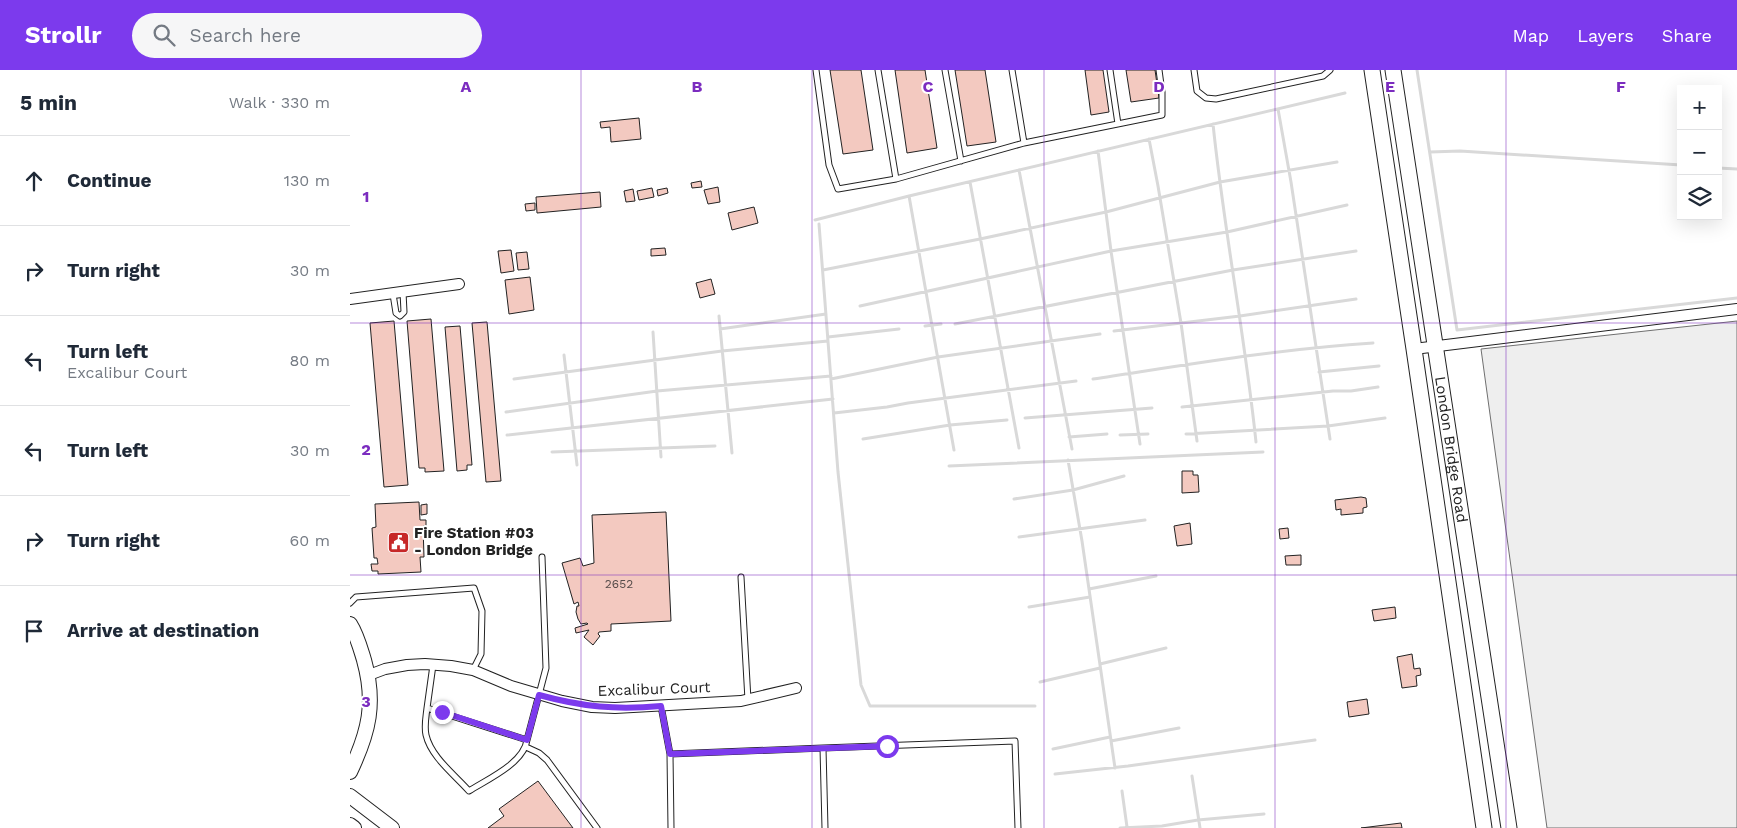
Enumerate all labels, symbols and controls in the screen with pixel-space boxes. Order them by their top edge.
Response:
search box [132,13,482,58]
text: Strollr [25,21,102,49]
icon: search [150,21,178,49]
text: Search here [190,24,301,47]
text: Map [1512,25,1549,46]
text: Layers [1577,25,1634,46]
text: Share [1662,25,1712,46]
text: A [461,77,472,96]
text: B [692,77,703,96]
text: C [923,77,934,96]
text: D [1153,77,1165,96]
text: E [1385,77,1395,96]
text: F [1616,77,1626,96]
map controls [1677,85,1722,220]
button: + [1677,85,1722,130]
text: 5 min [20,90,77,115]
text: Walk · 330 m [229,93,330,112]
button: − [1677,130,1722,175]
icon: ahead [20,167,48,195]
text: Continue [67,169,151,192]
text: 130 m [284,171,330,190]
button: layers [1677,175,1722,220]
text: 1 [363,187,369,206]
icon: right [20,257,48,285]
text: Turn right [67,259,160,282]
text: 30 m [290,261,330,280]
text: Turn left [67,340,148,363]
icon: left [20,347,48,375]
text: 80 m [289,351,330,370]
text: Excalibur Court [67,363,187,382]
street label: London Bridge Road [1431,375,1471,524]
icon: left [20,437,48,465]
text: Turn left [67,439,148,462]
text: 2 [361,440,371,459]
text: 30 m [290,441,330,460]
place label: Fire Station #03 - London Bridge [414,524,534,559]
icon: right [20,527,48,555]
text: Turn right [67,529,160,552]
public building icon: Fire Station #03 - London Bridge [386,530,410,554]
text: 60 m [290,531,330,550]
house number: 2652 [605,577,633,591]
icon: arrive [20,617,48,645]
text: Arrive at destination [67,619,259,642]
street label: Excalibur Court [597,678,711,700]
text: 3 [361,692,371,711]
route end [431,701,454,724]
route start [876,735,899,758]

